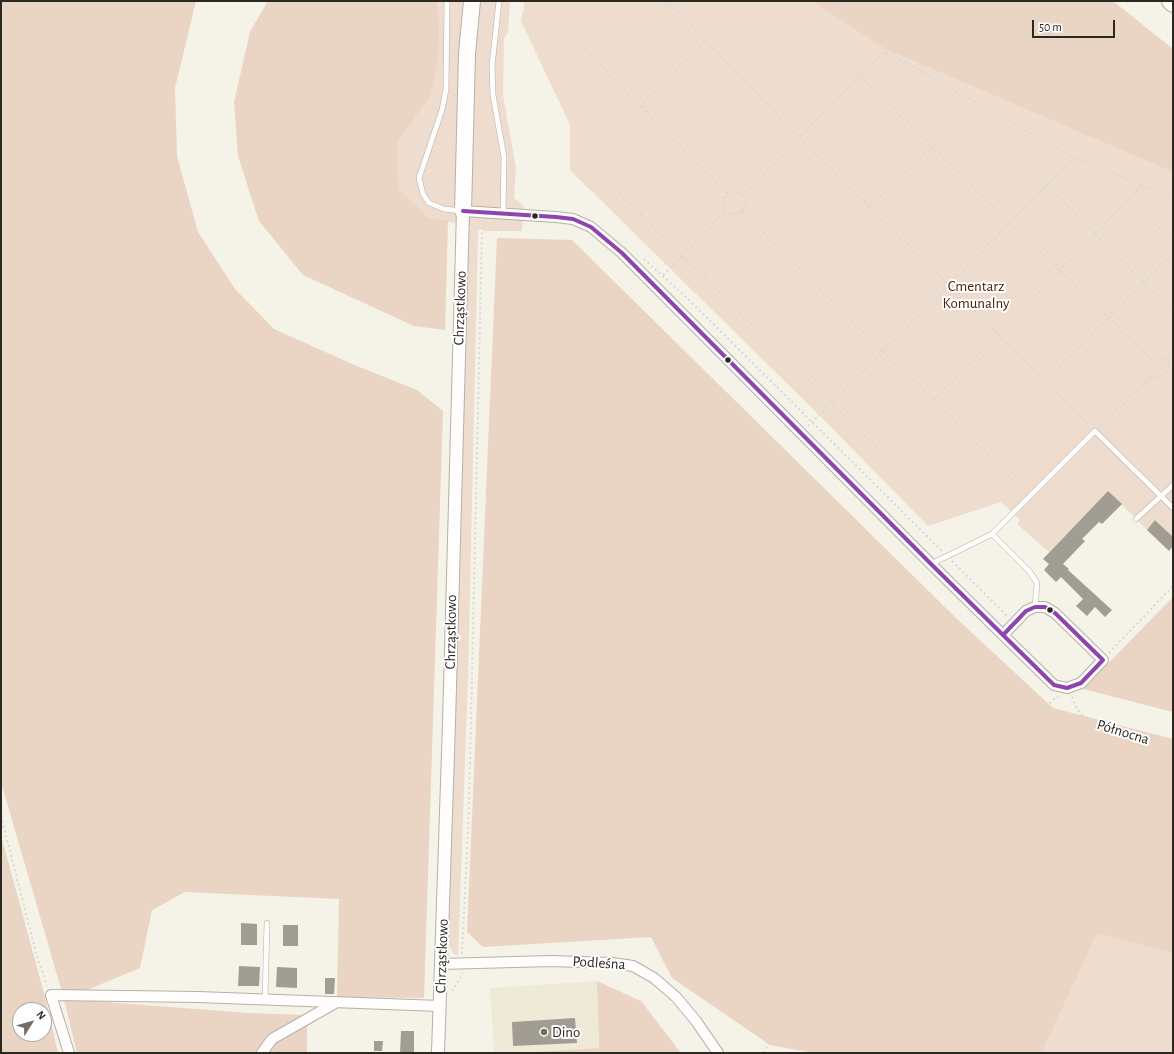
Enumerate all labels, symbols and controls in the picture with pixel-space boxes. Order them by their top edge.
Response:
scale bar [1034,12,1117,38]
text: 50 m [1039,21,1062,33]
unlabelled marker [530,211,540,221]
street label: Chrząstkowo [450,270,470,346]
park label: Cmentarz Komunalny [943,277,1009,312]
unlabelled marker [723,355,733,365]
street label: Chrząstkowo [441,594,461,670]
unlabelled marker [1045,605,1055,615]
street label: Północna [1095,716,1151,748]
street label: Chrząstkowo [432,918,452,994]
street label: Podleśna [572,952,626,974]
north arrow [12,1002,52,1042]
text: N [34,1009,48,1021]
place label: Dino [552,1023,580,1041]
marker: Dino [539,1027,549,1037]

